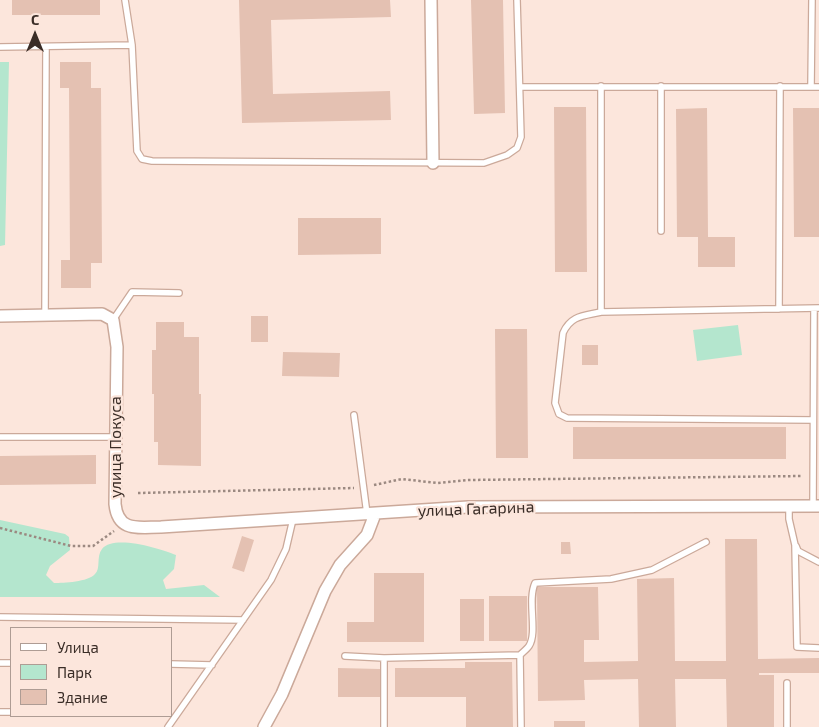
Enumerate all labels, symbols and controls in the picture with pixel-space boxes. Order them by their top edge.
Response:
north arrow [10,10,60,60]
text: С [31,11,39,28]
street label: улица Покуса [106,396,126,498]
street label: улица Гагарина [417,497,535,521]
legend [10,627,172,717]
text: Улица [57,638,99,656]
text: Парк [57,663,92,681]
text: Здание [57,688,108,706]

